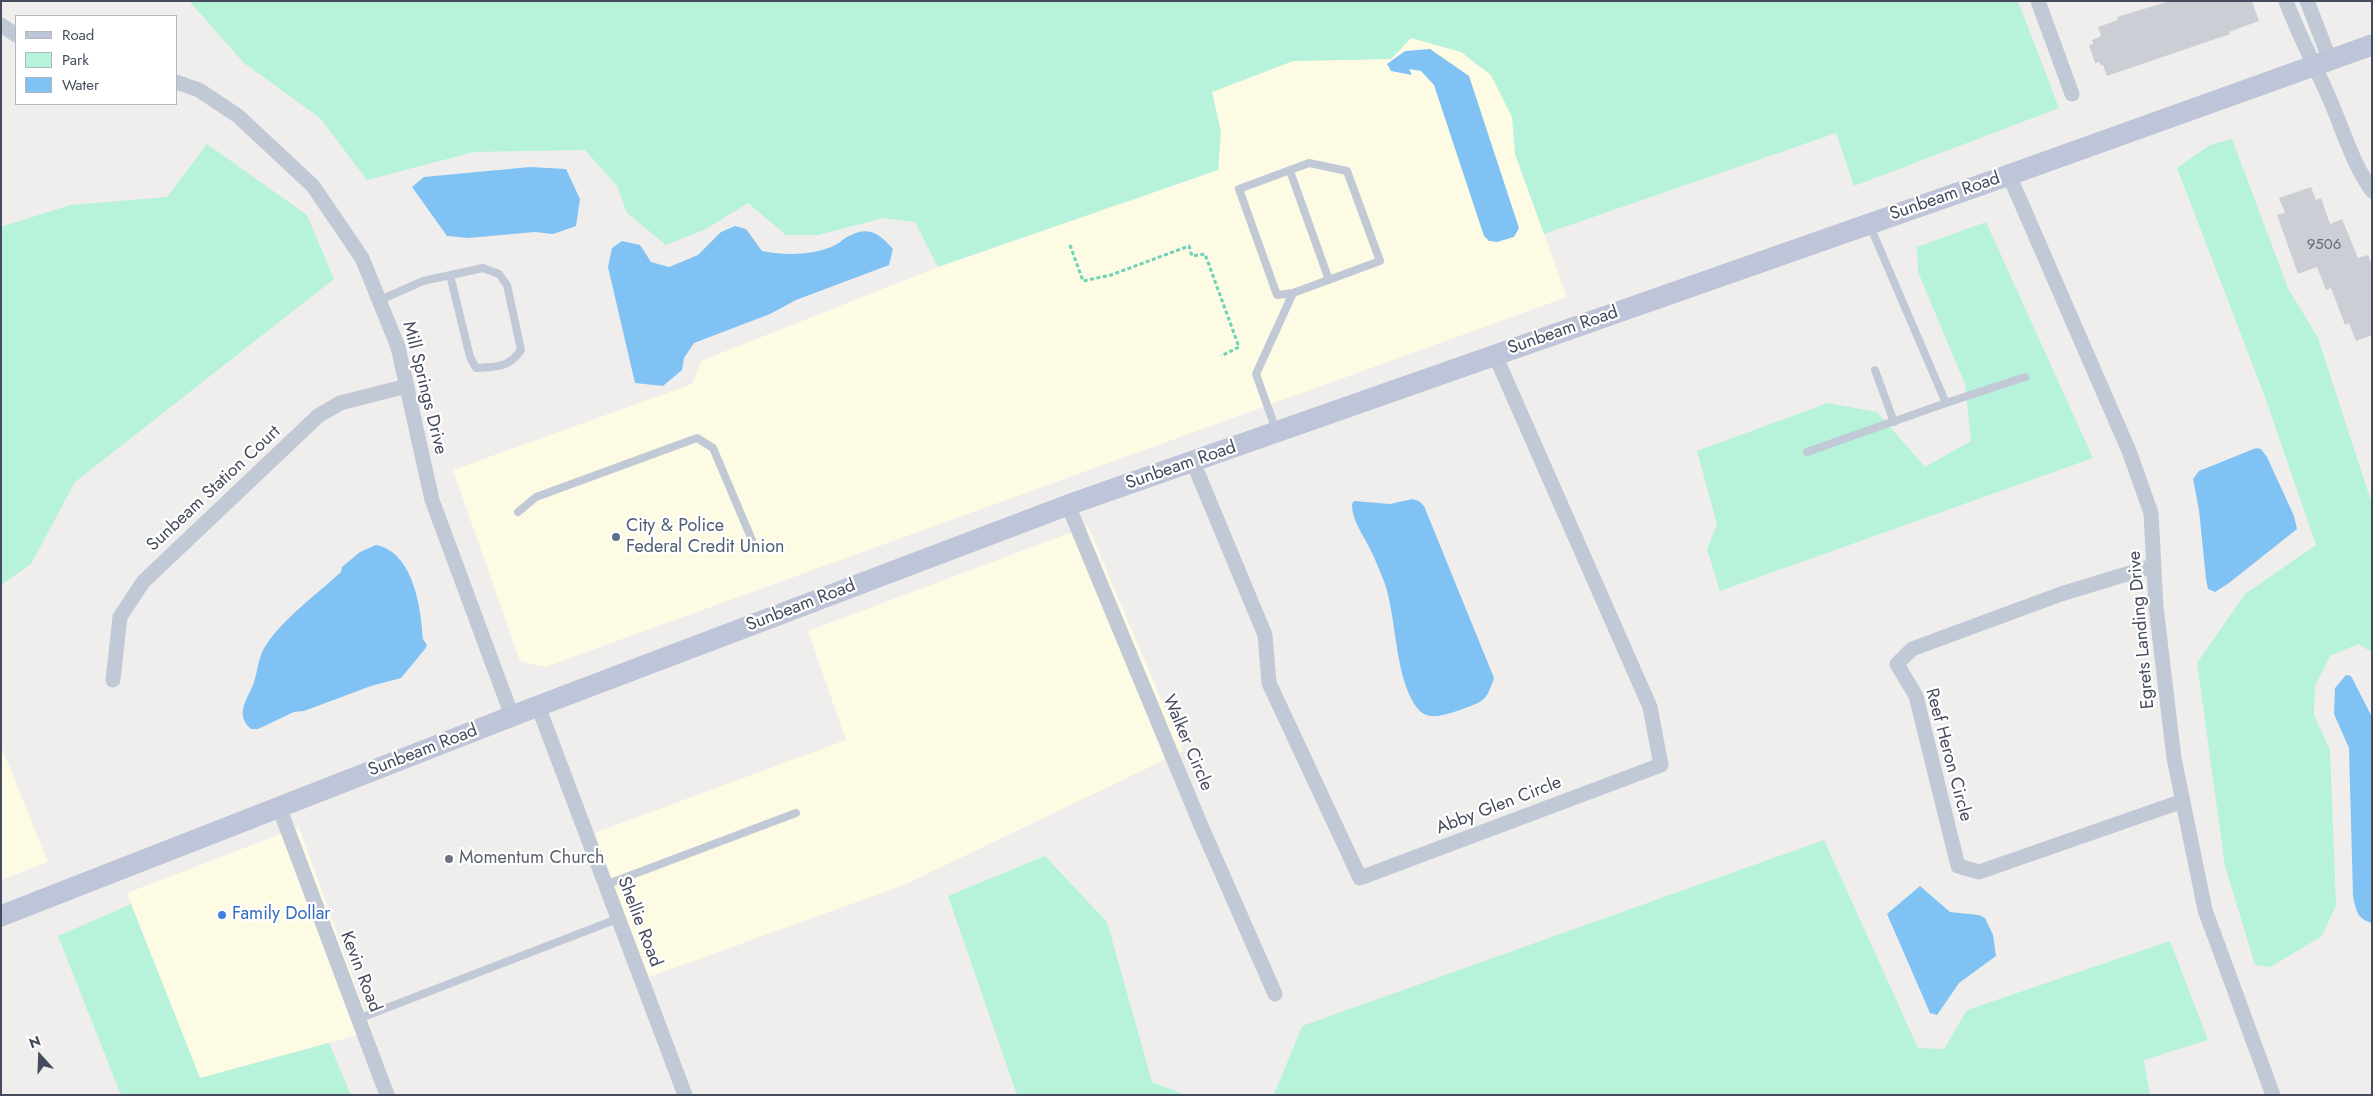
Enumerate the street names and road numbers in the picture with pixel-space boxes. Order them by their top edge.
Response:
street label: Sunbeam Road [1887,168,2003,226]
street label: Sunbeam Road [1505,302,1621,360]
street label: Mill Springs Drive [397,319,451,457]
street label: Sunbeam Station Court [143,421,285,557]
street label: Sunbeam Road [1123,437,1239,495]
street label: Egrets Landing Drive [2124,550,2160,710]
street label: Sunbeam Road [743,575,859,637]
street label: Reef Heron Circle [1920,686,1976,824]
street label: Walker Circle [1157,692,1217,794]
street label: Sunbeam Road [365,720,481,782]
street label: Abby Glen Circle [1433,772,1565,840]
street label: Shellie Road [612,874,666,970]
street label: Kevin Road [335,928,385,1016]

